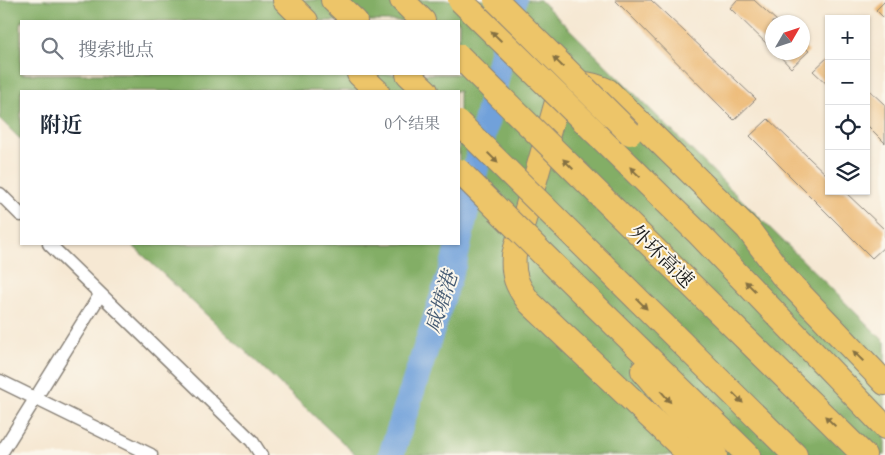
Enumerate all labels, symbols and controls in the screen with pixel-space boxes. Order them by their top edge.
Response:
north arrow [765,15,810,60]
map controls [825,15,870,195]
button: + [825,15,870,60]
search box [20,20,460,75]
one-way arrow [491,30,503,42]
icon: search [38,34,66,62]
text: 搜索地点 [78,37,154,62]
one-way arrow [553,56,565,68]
button: − [825,60,870,105]
button: locate [825,105,870,150]
text: 附近 [40,111,82,138]
text: 0个结果 [384,113,440,134]
button: layers [825,150,870,195]
one-way arrow [487,151,499,163]
one-way arrow [562,158,574,170]
one-way arrow [629,166,641,178]
street label: 外环高速 [624,219,700,293]
water label: 咸塘港 [418,265,464,336]
one-way arrow [744,280,756,292]
one-way arrow [636,298,648,310]
one-way arrow [853,351,865,363]
one-way arrow [660,391,671,404]
one-way arrow [732,392,744,404]
one-way arrow [824,415,836,427]

